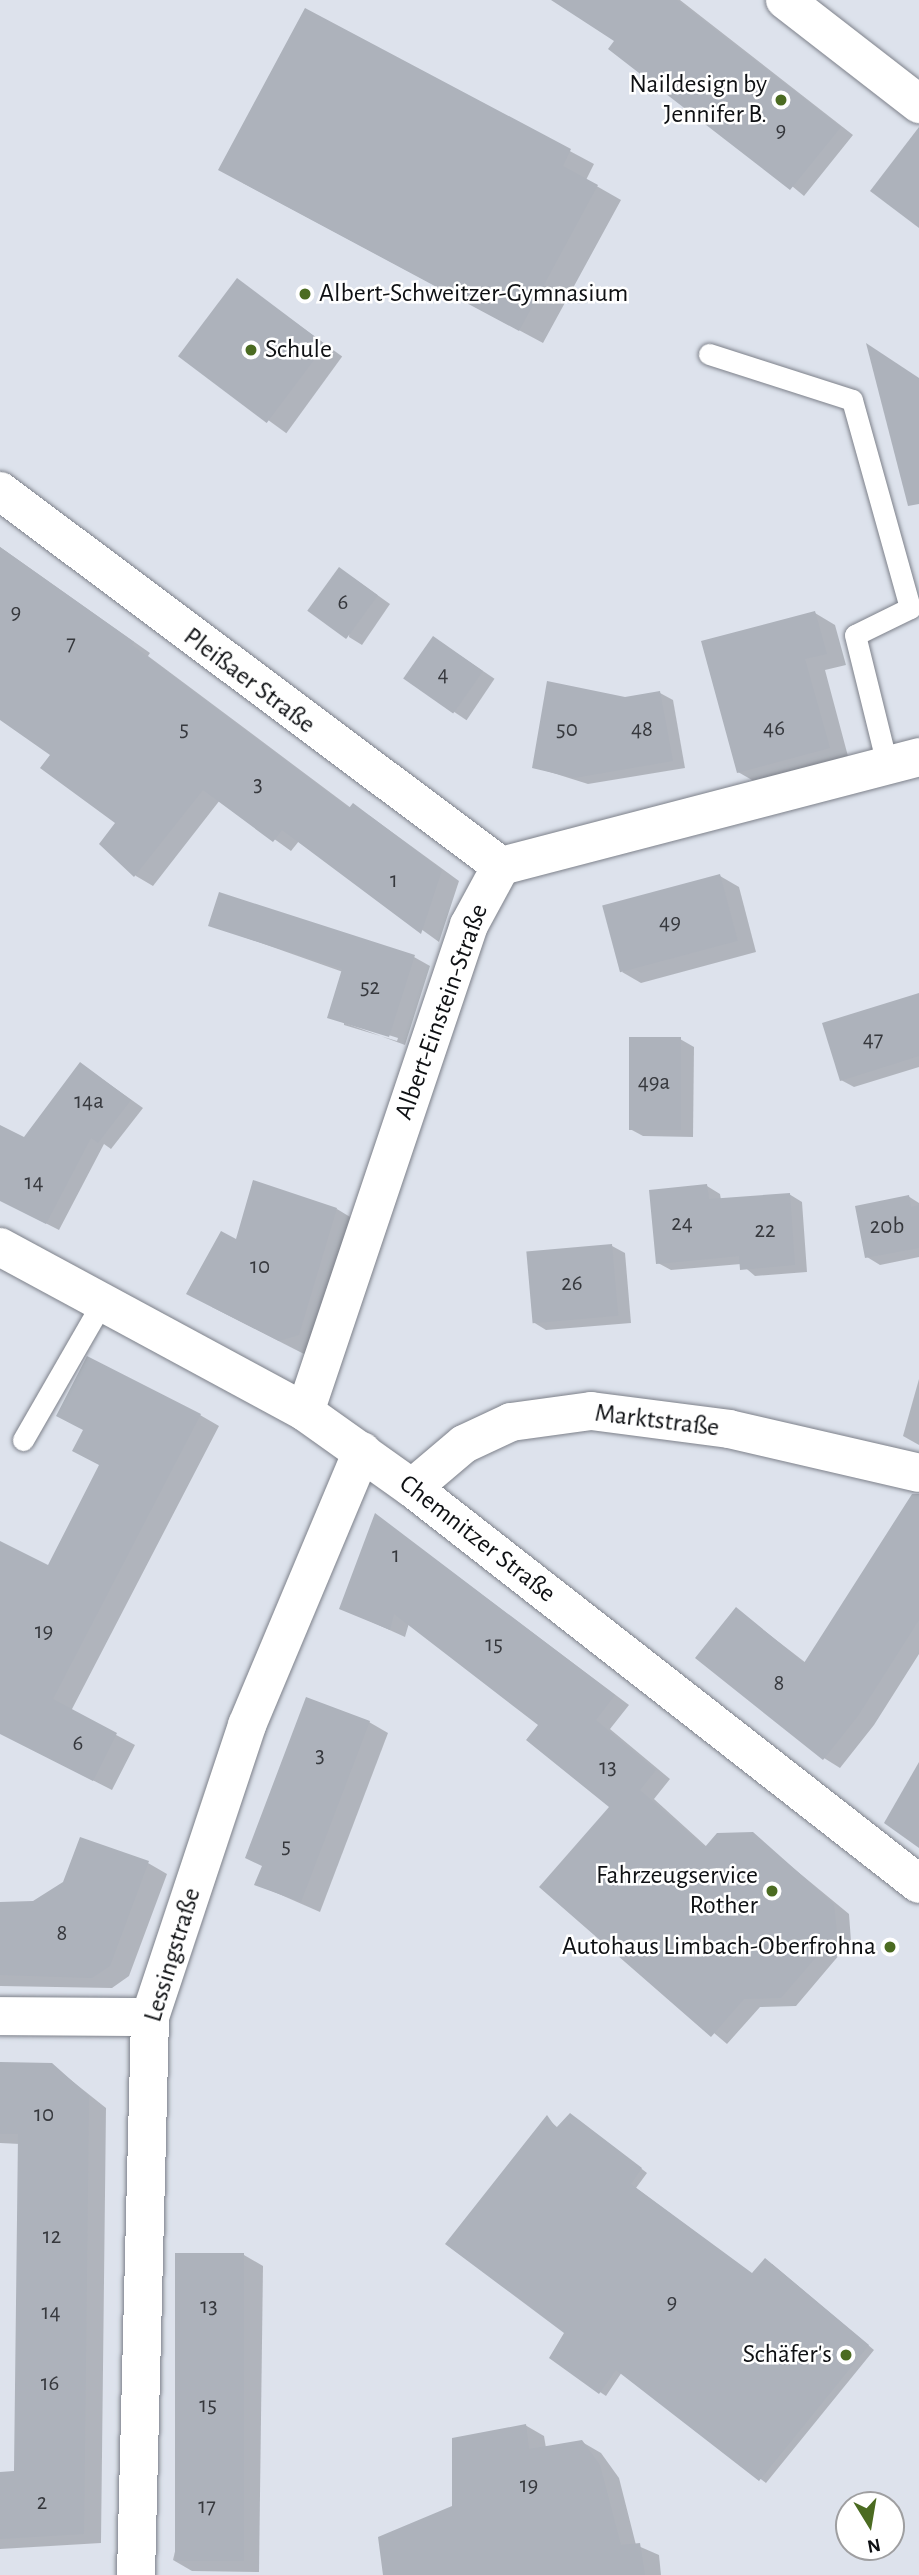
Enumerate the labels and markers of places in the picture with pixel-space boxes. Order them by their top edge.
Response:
place label: Naildesign by Jennifer B. [629,69,767,130]
marker: Naildesign by Jennifer B. [773,92,789,108]
place label: Albert-Schweitzer-Gymnasium [319,278,628,310]
marker: Albert-Schweitzer-Gymnasium [297,286,313,302]
place label: Schule [265,334,332,366]
marker: Schule [243,342,259,358]
place label: Fahrzeugservice Rother [596,1860,758,1922]
marker: Fahrzeugservice Rother [764,1883,780,1899]
place label: Autohaus Limbach-Oberfrohna [562,1931,876,1963]
marker: Autohaus Limbach-Oberfrohna [882,1939,898,1955]
place label: Schäfer's [743,2339,832,2371]
marker: Schäfer's [838,2347,854,2363]

